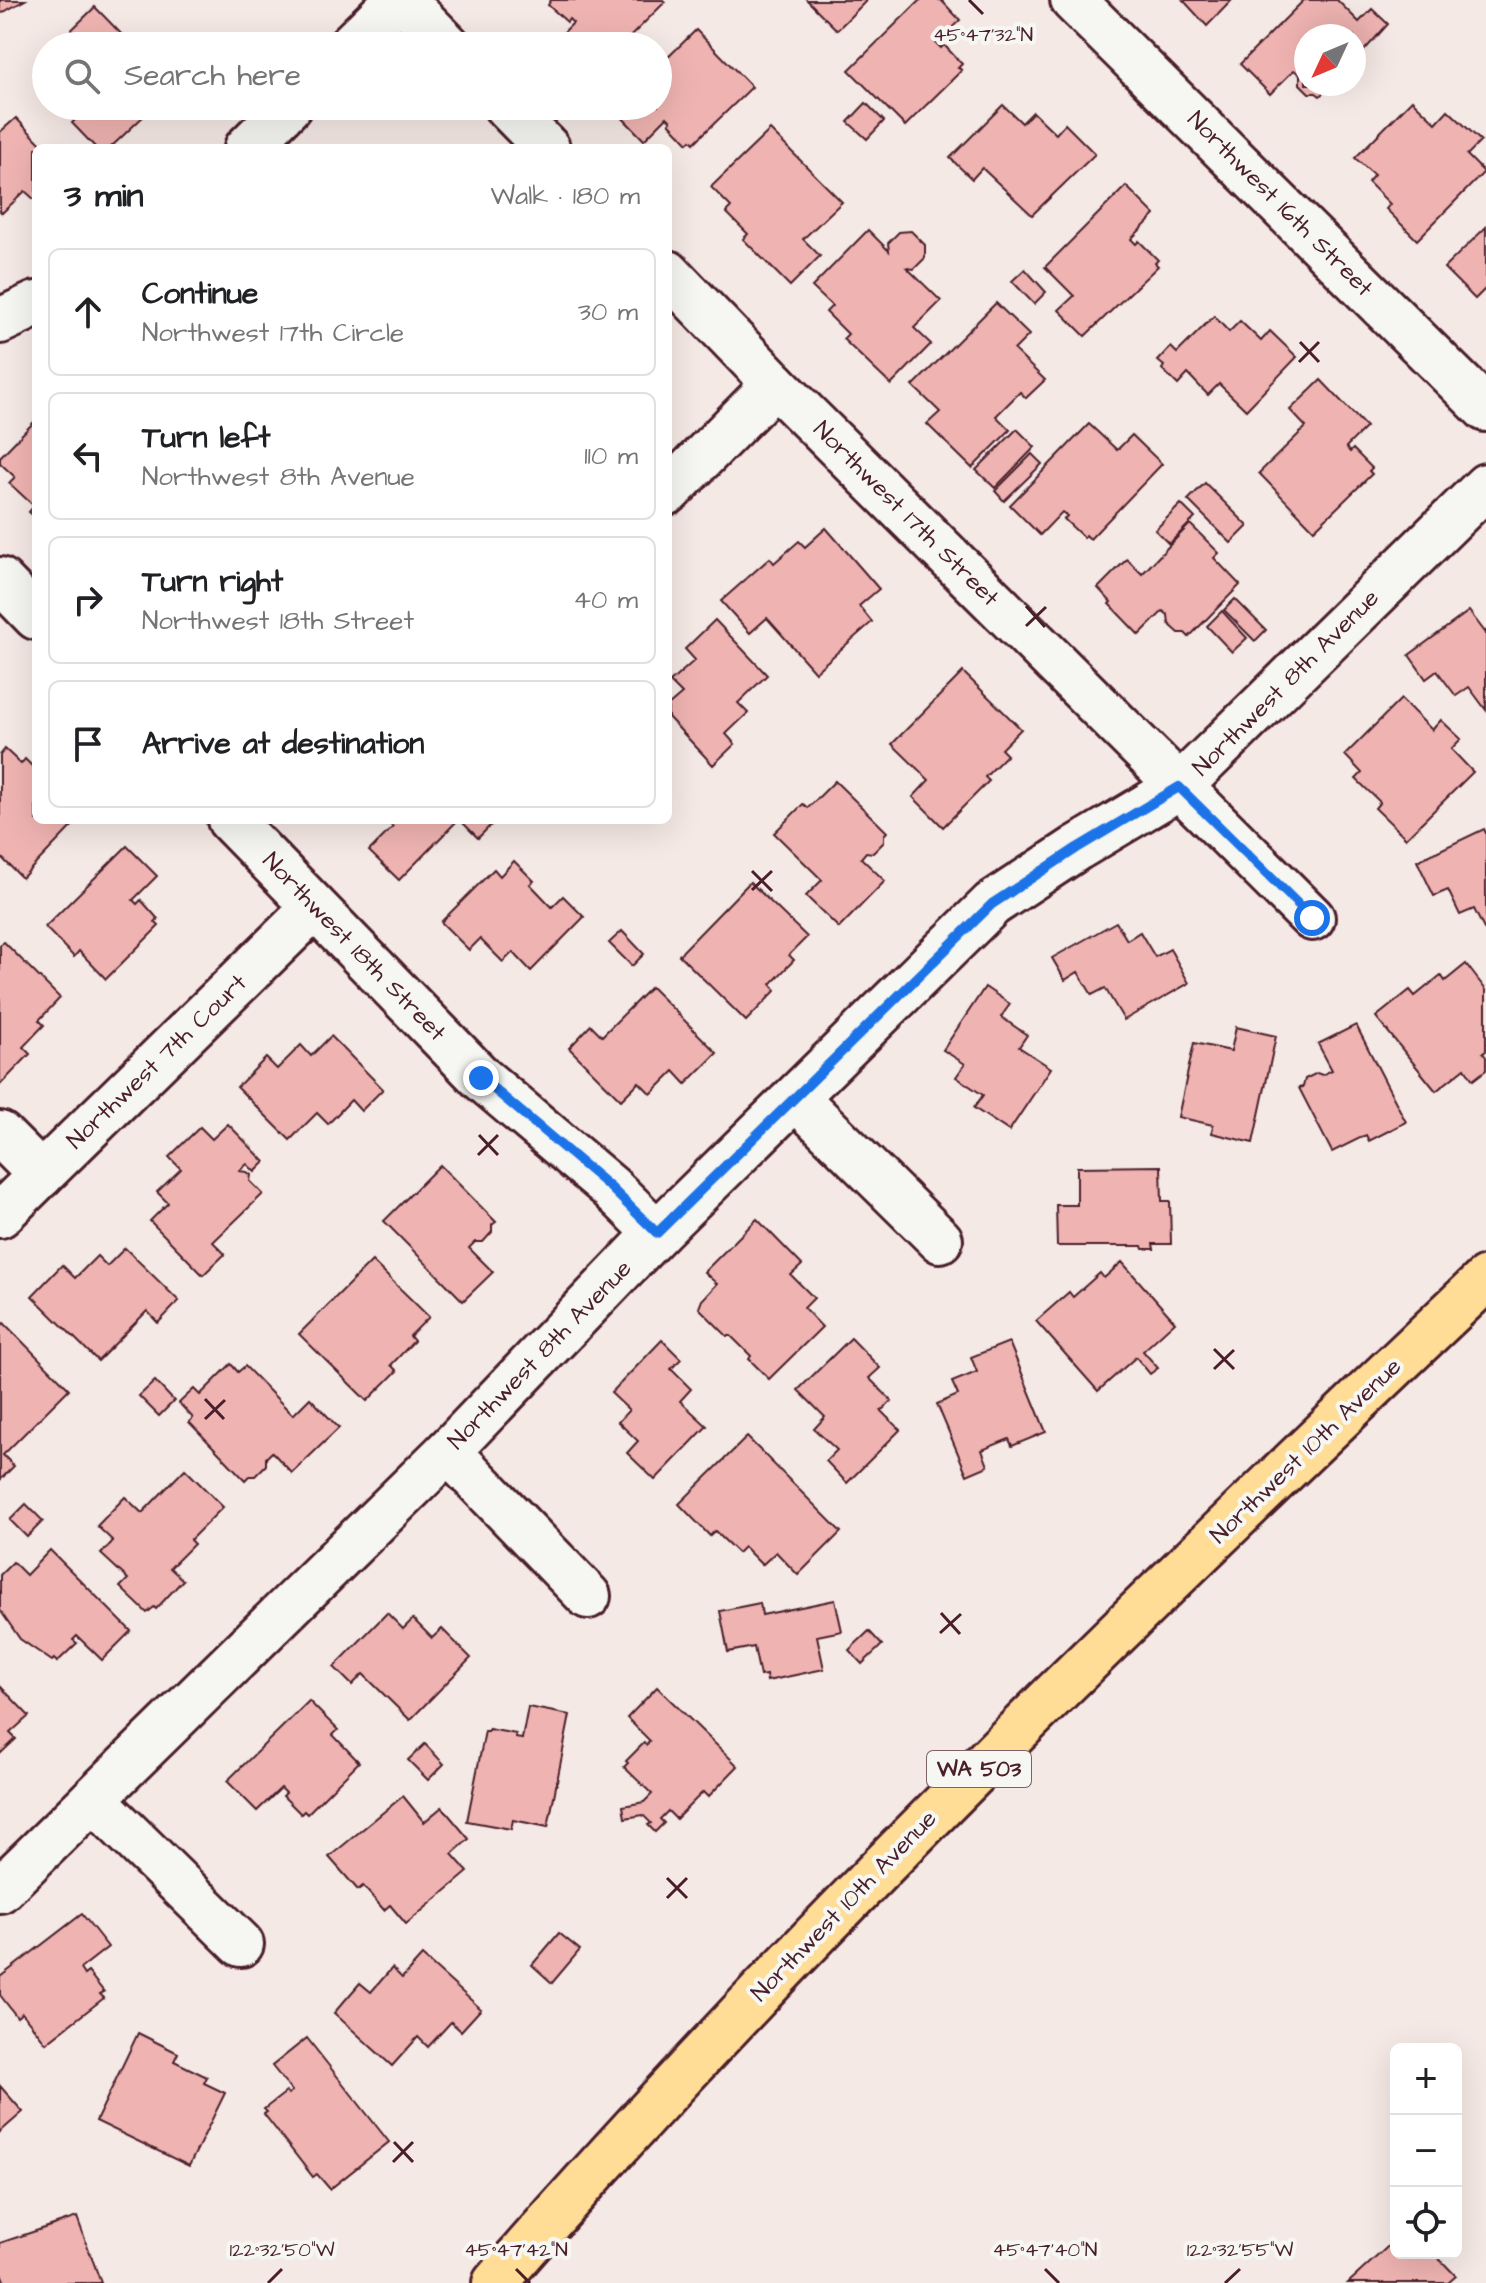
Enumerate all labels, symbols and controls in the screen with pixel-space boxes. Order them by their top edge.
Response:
text: 45°47'32"N [933,21,1033,49]
north arrow [1294,24,1366,96]
search box [32,32,672,120]
icon: search [60,54,104,98]
text: Search here [124,55,301,97]
street label: Northwest 16th Street [1179,103,1381,305]
text: 3 min [64,172,144,220]
text: Walk · 180 m [491,178,640,214]
text: Continue [142,273,258,315]
icon: ahead [66,290,110,334]
text: 30 m [578,294,638,330]
text: Northwest 17th Circle [142,315,404,351]
street label: Northwest 17th Street [806,414,1007,615]
text: Turn left [142,417,270,459]
icon: left [66,434,110,478]
text: 110 m [584,438,638,474]
text: Northwest 8th Avenue [142,459,415,495]
text: Turn right [142,561,283,603]
icon: right [66,578,110,622]
text: 40 m [573,582,638,618]
street label: Northwest 8th Avenue [1185,582,1387,784]
text: Northwest 18th Street [142,603,414,639]
icon: arrive [66,722,110,766]
text: Arrive at destination [142,723,424,765]
street label: Northwest 18th Street [255,845,454,1049]
route start [1294,900,1330,936]
street label: Northwest 7th Court [59,967,255,1157]
route end [463,1060,499,1096]
street label: Northwest 8th Avenue [440,1253,640,1457]
street label: Northwest 10th Avenue [1203,1350,1409,1552]
road number: WA 503 [927,1751,1031,1787]
street label: Northwest 10th Avenue [743,1803,945,2009]
map controls [1390,2043,1462,2259]
button: + [1390,2043,1462,2115]
button: − [1390,2115,1462,2187]
button: locate [1390,2187,1462,2259]
text: 122°32'50"W [229,2236,335,2264]
text: 45°47'42"N [464,2236,568,2264]
text: 45°47'40"N [993,2236,1097,2264]
text: 122°32'55"W [1187,2236,1293,2264]

